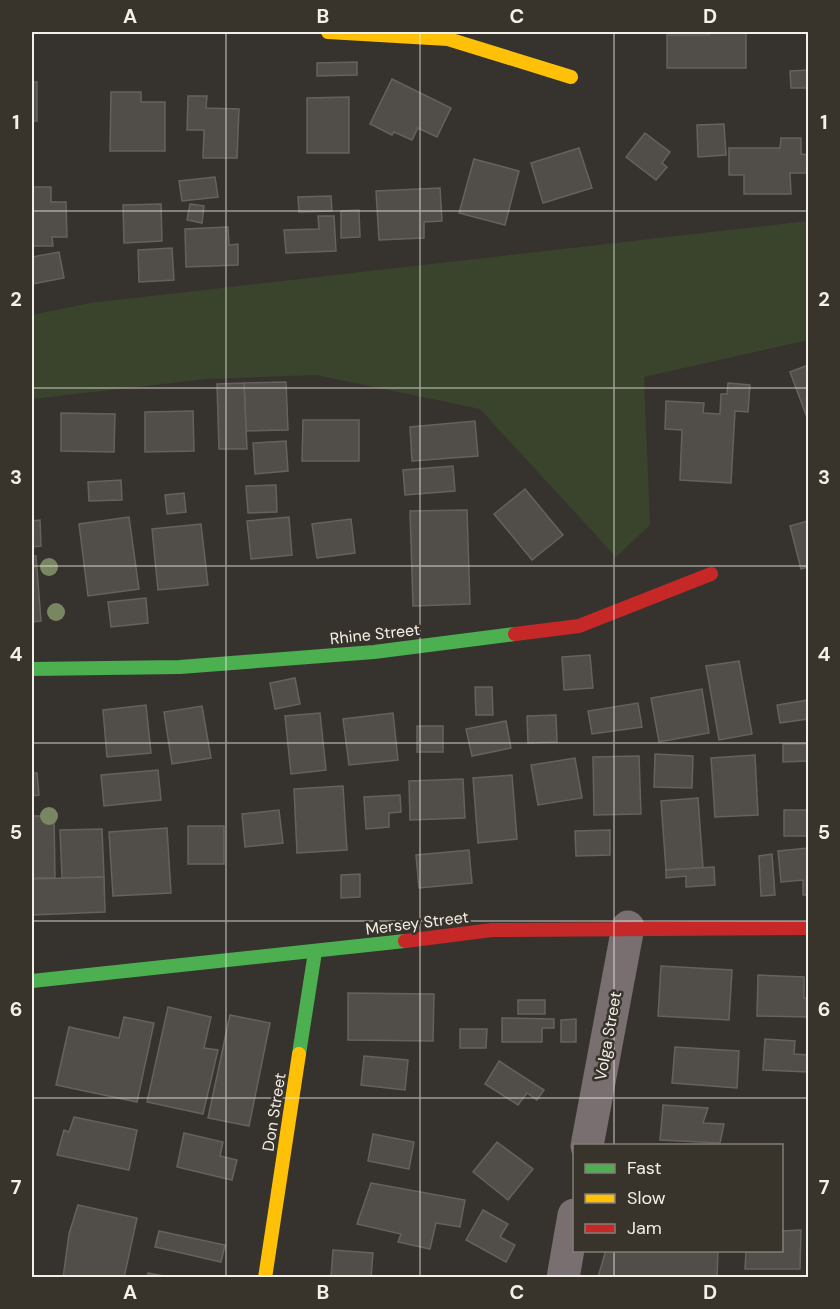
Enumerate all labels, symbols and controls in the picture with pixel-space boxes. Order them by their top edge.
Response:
text: A [123,3,137,29]
text: B [317,3,329,29]
text: C [510,3,524,29]
text: D [703,3,717,29]
text: 1 [12,109,20,135]
text: 1 [820,109,828,135]
text: 2 [10,286,22,312]
text: 2 [818,286,830,312]
text: 3 [10,464,22,490]
text: 3 [818,464,830,490]
street label: Rhine Street [329,619,421,649]
text: 4 [10,641,23,667]
text: 4 [818,641,831,667]
text: 5 [10,819,22,845]
text: 5 [818,819,830,845]
street label: Mersey Street [364,906,470,940]
street label: Volga Street [590,990,626,1082]
text: 6 [10,996,22,1022]
text: 6 [818,996,830,1022]
street label: Don Street [257,1071,291,1153]
legend [573,1144,783,1252]
text: Fast [627,1156,662,1180]
text: 7 [11,1174,22,1200]
text: 7 [819,1174,830,1200]
text: Slow [627,1186,666,1210]
text: Jam [627,1216,662,1240]
text: A [123,1279,137,1305]
text: B [317,1279,329,1305]
text: C [510,1279,524,1305]
text: D [703,1279,717,1305]

